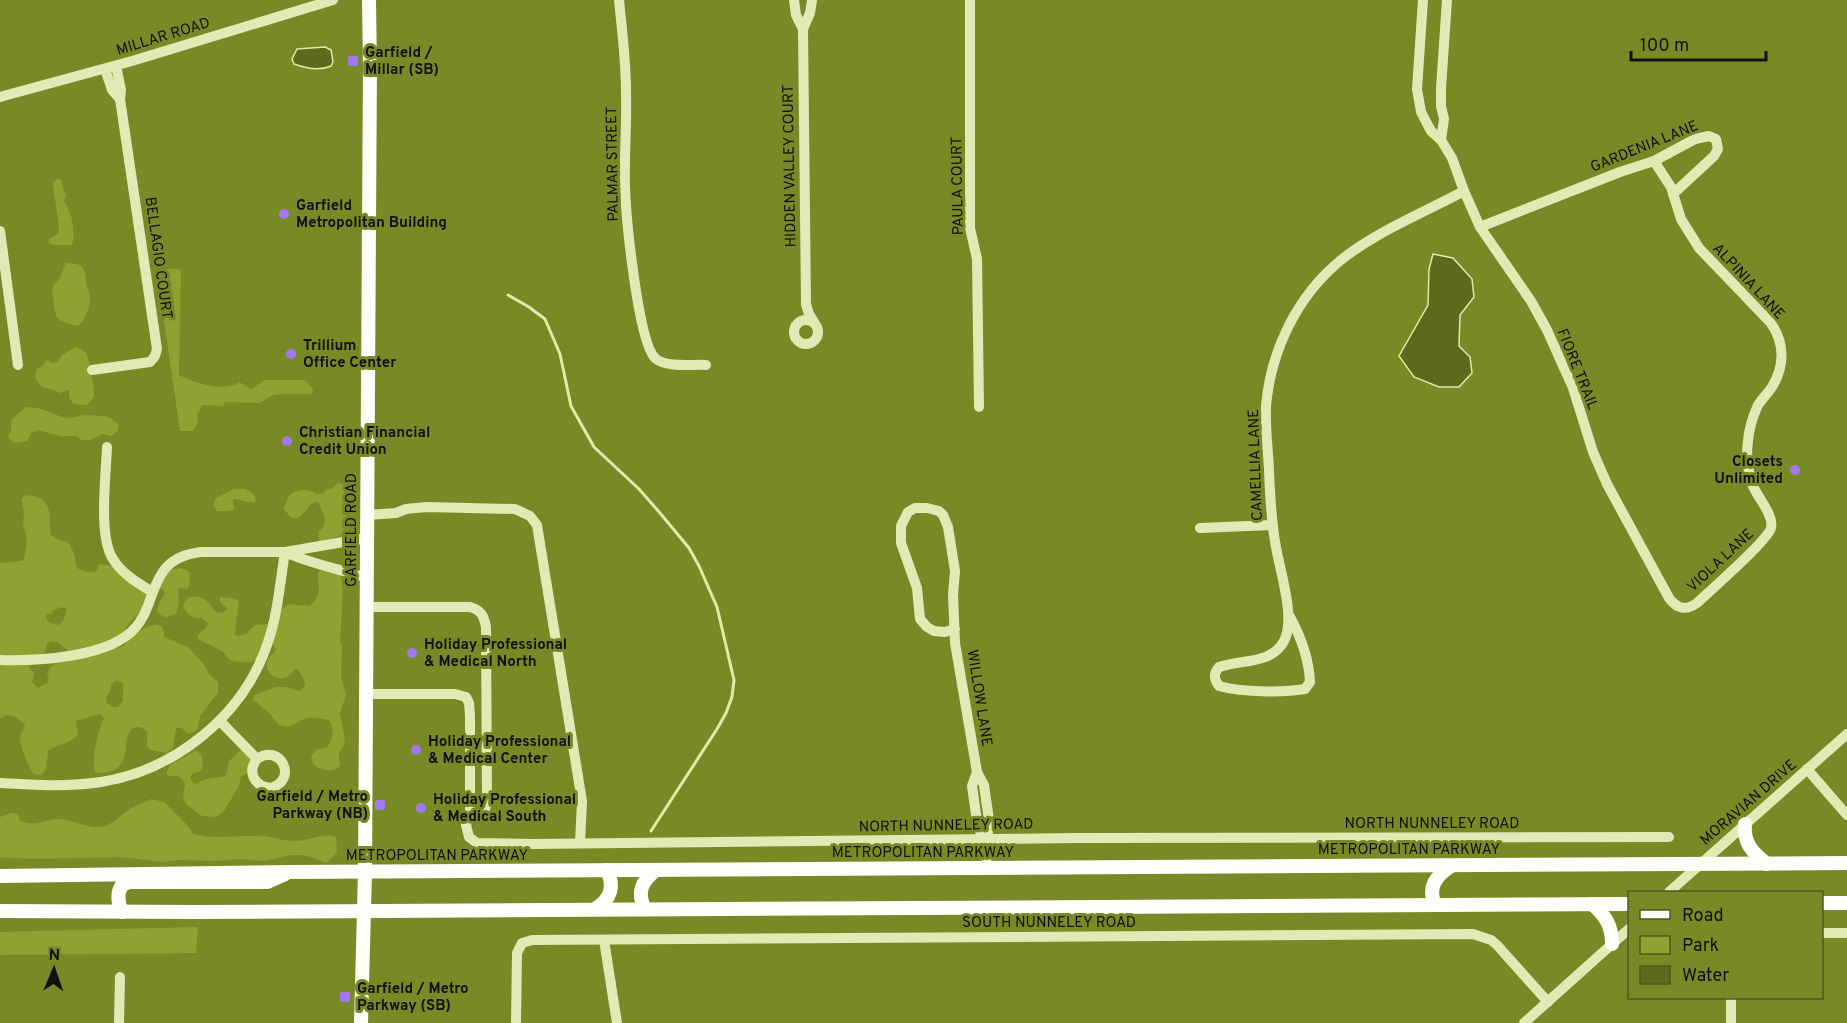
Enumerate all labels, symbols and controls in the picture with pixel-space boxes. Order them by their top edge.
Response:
street label: MILLAR ROAD [114,14,213,61]
scale bar [1631,24,1766,62]
text: 100 m [1640,35,1689,58]
place label: Garfield / Millar (SB) [365,44,439,80]
marker: Garfield / Millar (SB) [346,54,360,68]
street label: HIDDEN VALLEY COURT [780,84,801,248]
street label: PALMAR STREET [603,106,624,222]
street label: GARDENIA LANE [1588,117,1701,178]
street label: PAULA COURT [948,136,969,235]
street label: BELLAGIO COURT [140,196,176,321]
place label: Garfield Metropolitan Building [296,197,447,233]
marker: Garfield Metropolitan Building [277,207,291,221]
street label: ALPINIA LANE [1708,240,1788,324]
street label: FIORE TRAIL [1552,326,1602,413]
place label: Trillium Office Center [303,337,397,373]
marker: Trillium Office Center [284,347,298,361]
street label: CAMELLIA LANE [1245,409,1268,521]
place label: Christian Financial Credit Union [299,424,430,460]
marker: Christian Financial Credit Union [280,434,294,448]
place label: Closets Unlimited [1714,453,1783,489]
marker: Closets Unlimited [1788,463,1802,477]
street label: GARFIELD ROAD [343,473,362,587]
street label: VIOLA LANE [1684,525,1758,597]
place label: Holiday Professional & Medical North [424,636,567,672]
marker: Holiday Professional & Medical North [405,646,419,660]
street label: WILLOW LANE [961,648,996,748]
place label: Holiday Professional & Medical Center [428,733,571,769]
marker: Holiday Professional & Medical Center [409,743,423,757]
street label: MORAVIAN DRIVE [1697,756,1801,850]
place label: Garfield / Metro Parkway (NB) [257,788,368,824]
place label: Holiday Professional & Medical South [433,791,576,827]
marker: Garfield / Metro Parkway (NB) [373,798,387,812]
marker: Holiday Professional & Medical South [414,801,428,815]
street label: NORTH NUNNELEY ROAD [858,815,1034,838]
street label: NORTH NUNNELEY ROAD [1345,815,1519,834]
street label: METROPOLITAN PARKWAY [1318,841,1501,860]
street label: METROPOLITAN PARKWAY [832,844,1015,863]
street label: METROPOLITAN PARKWAY [346,847,529,866]
legend [1628,891,1823,999]
text: Road [1682,905,1724,928]
street label: SOUTH NUNNELEY ROAD [962,914,1136,933]
text: Park [1682,935,1719,958]
north arrow [24,939,84,999]
text: N [48,946,61,966]
text: Water [1682,965,1729,988]
place label: Garfield / Metro Parkway (SB) [357,980,469,1016]
marker: Garfield / Metro Parkway (SB) [338,990,352,1004]

